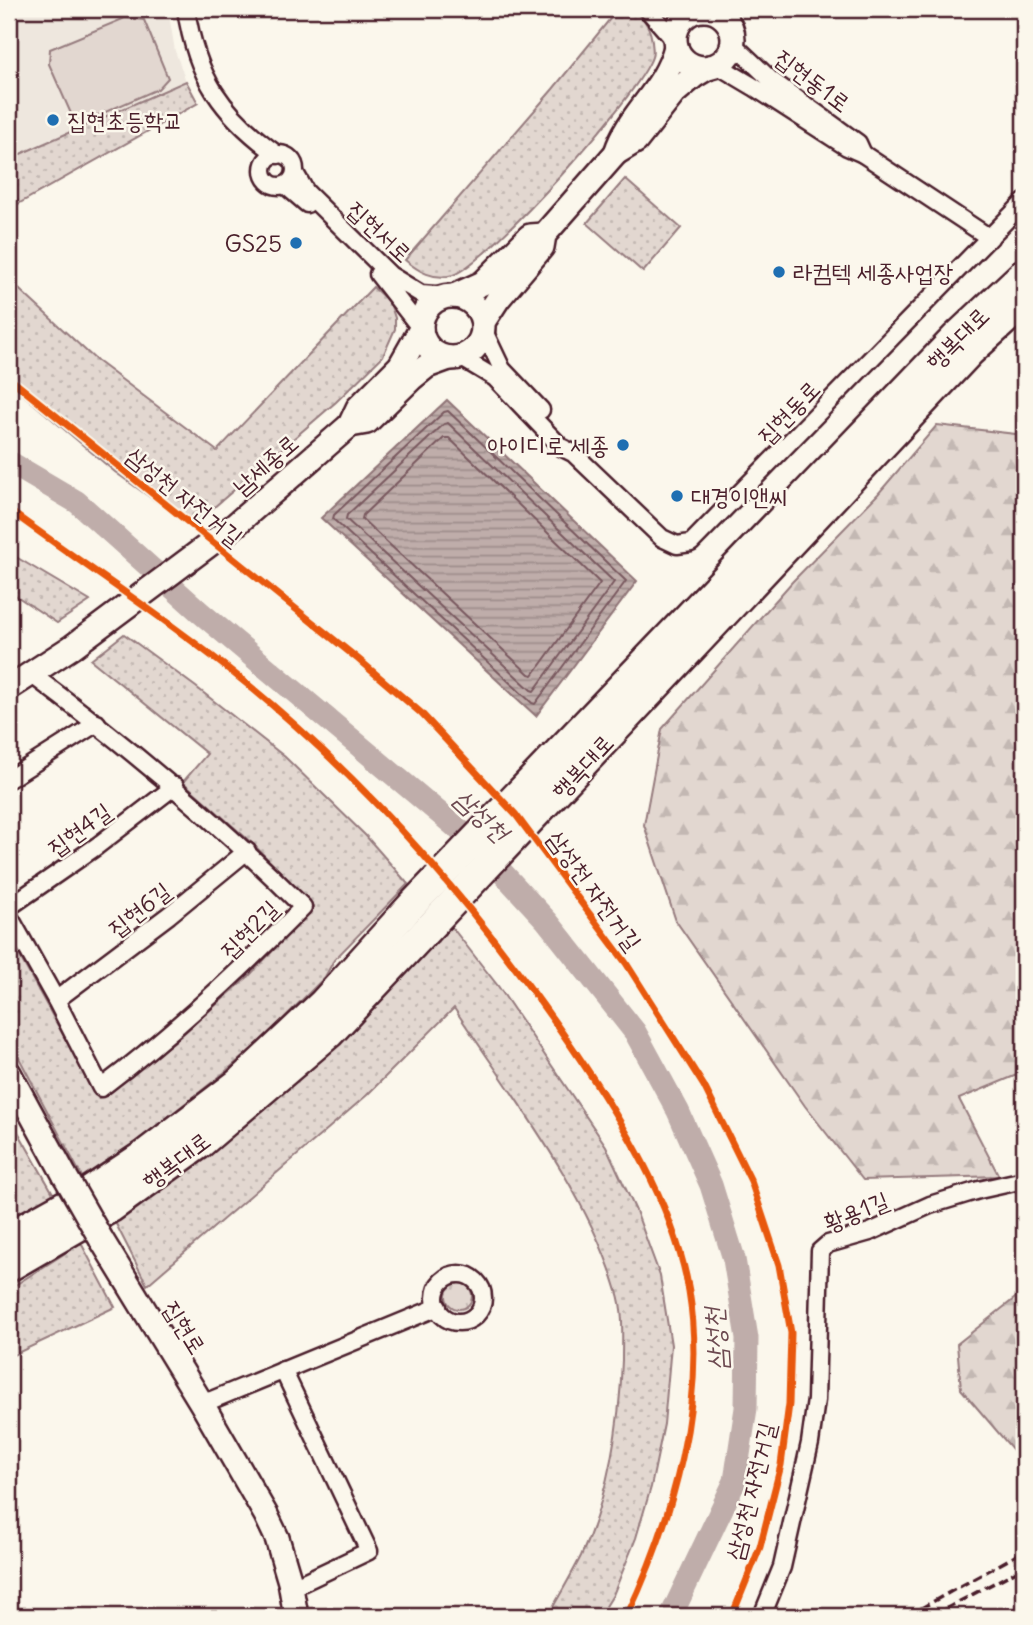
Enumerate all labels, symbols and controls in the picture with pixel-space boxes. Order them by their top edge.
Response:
street label: 집현동1로 [769,42,857,118]
place label: 집현초등학교 [67,105,183,135]
marker: 집현초등학교 [45,112,61,128]
street label: 집현서로 [342,194,418,268]
place label: GS25 [224,228,282,258]
marker: GS25 [288,235,304,251]
place label: 라컴텍 세종사업장 [793,257,953,287]
marker: 라컴텍 세종사업장 [771,264,787,280]
street label: 행복대로 [919,300,995,376]
street label: 집현동로 [750,374,826,450]
street label: 남세종로 [226,427,304,501]
place label: 아이디로 세종 [487,430,609,460]
marker: 아이디로 세종 [615,437,631,453]
street label: 삼성천 자전거길 [121,440,249,552]
place label: 대경이앤씨 [691,481,788,511]
marker: 대경이앤씨 [669,488,685,504]
street label: 행복대로 [545,728,619,804]
water label: 삼성천 [448,782,518,851]
street label: 집현4길 [41,796,117,862]
street label: 삼성천 자전거길 [541,824,649,956]
street label: 집현6길 [101,875,177,943]
street label: 집현2길 [213,893,285,965]
street label: 행복대로 [136,1125,216,1195]
street label: 황용1길 [819,1184,893,1238]
street label: 집현로 [157,1294,213,1360]
water label: 삼성천 [696,1303,734,1371]
street label: 삼성천 자전거길 [718,1419,782,1563]

